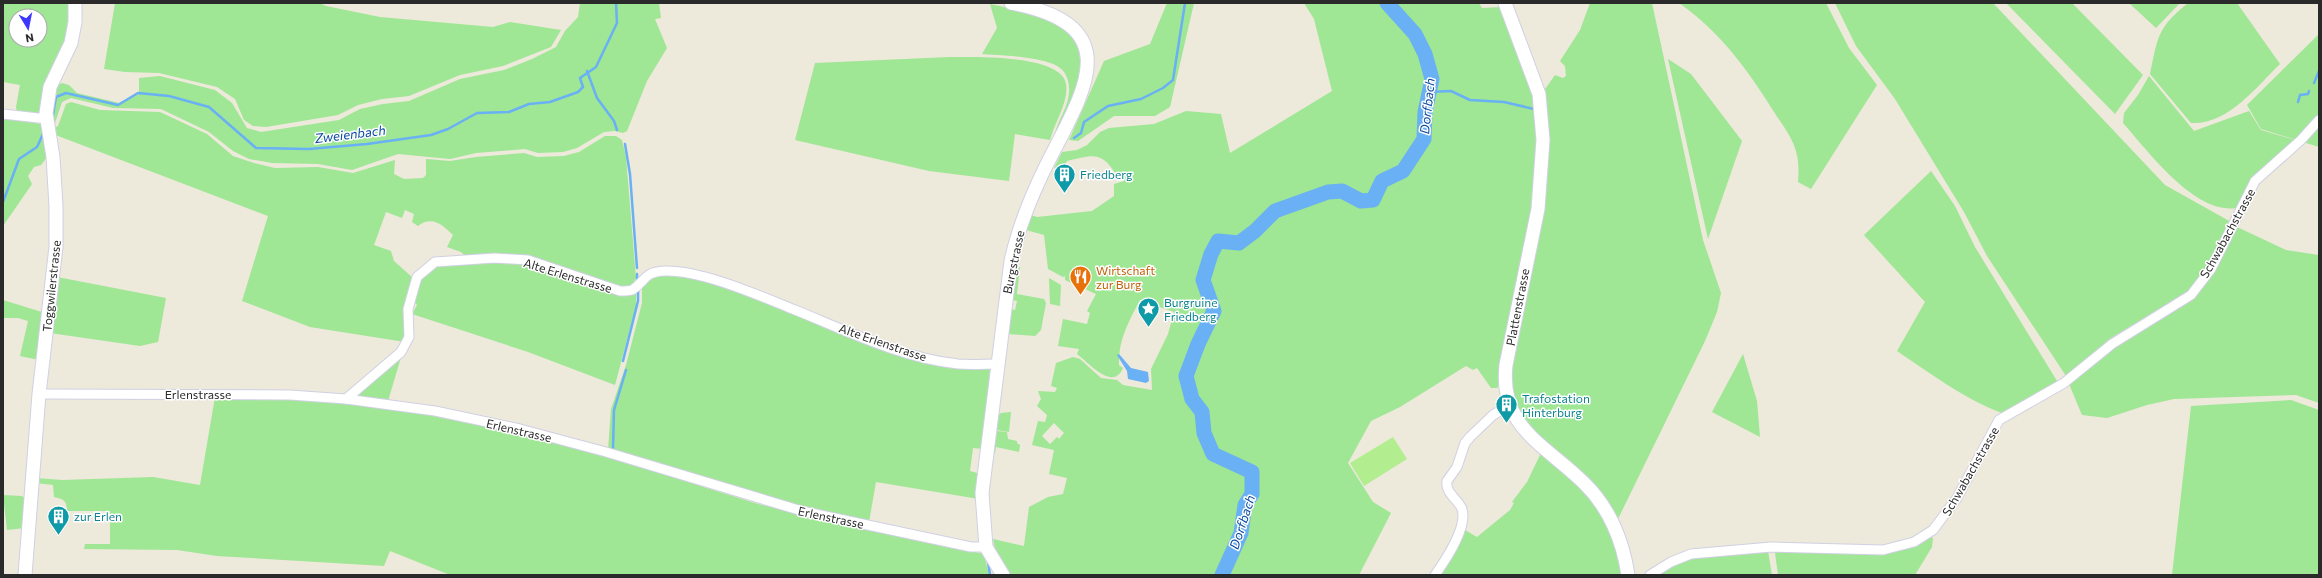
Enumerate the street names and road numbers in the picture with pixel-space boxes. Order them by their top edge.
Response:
street label: Schwabachstrasse [2197,186,2257,280]
street label: Burgstrasse [999,229,1027,295]
street label: Toggwilerstrasse [39,239,63,333]
street label: Alte Erlenstrasse [522,255,614,295]
street label: Plattenstrasse [1503,267,1531,347]
street label: Alte Erlenstrasse [837,320,929,364]
street label: Erlenstrasse [165,387,231,401]
street label: Erlenstrasse [485,416,553,444]
street label: Schwabachstrasse [1939,424,2001,518]
street label: Erlenstrasse [797,503,865,531]

